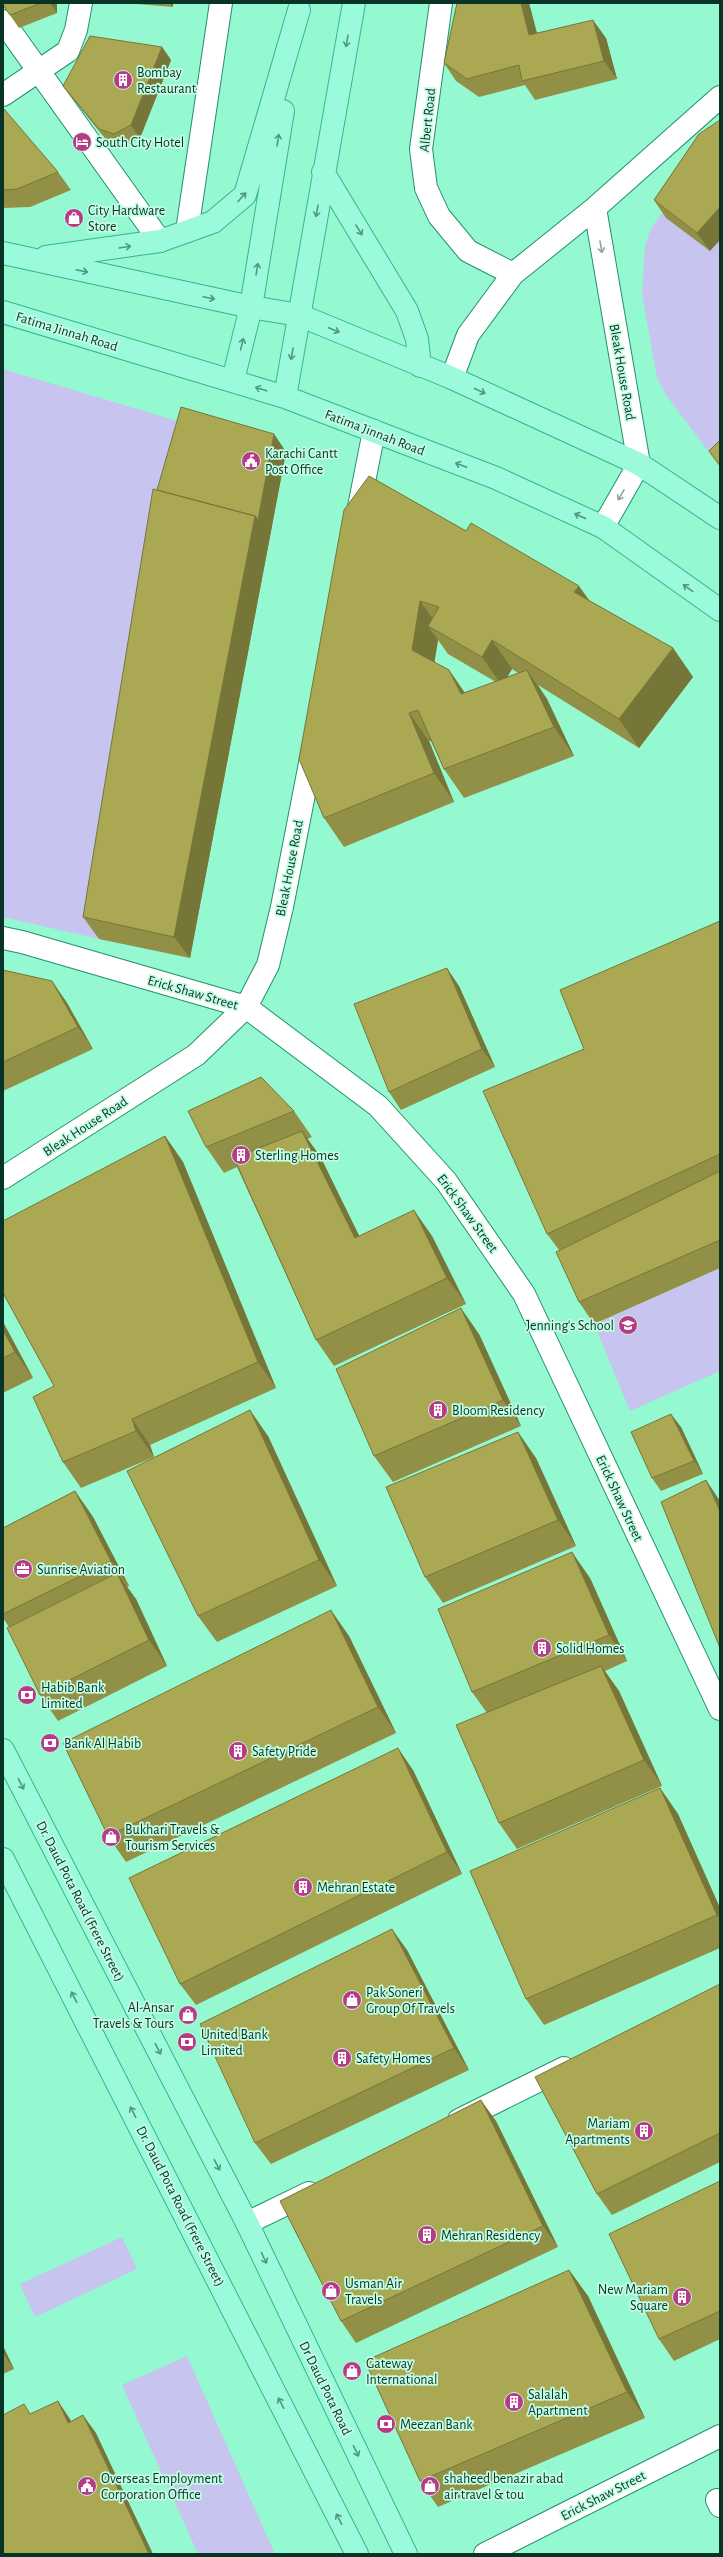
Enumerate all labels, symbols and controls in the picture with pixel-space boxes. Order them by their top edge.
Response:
one-way arrow [343,35,351,48]
place label: Bombay Restaurant [137,66,197,96]
building icon: Bombay Restaurant [112,69,134,91]
street label: Albert Road [418,87,438,153]
hotel icon: South City Hotel [71,131,93,153]
one-way arrow [274,134,282,147]
place label: South City Hotel [96,136,184,150]
one-way arrow [237,192,246,202]
place label: City Hardware Store [88,204,165,234]
one-way arrow [313,204,321,217]
shop icon: City Hardware Store [63,207,85,229]
one-way arrow [354,224,363,235]
one-way arrow [598,240,606,253]
one-way arrow [118,243,131,251]
one-way arrow [253,263,261,276]
one-way arrow [75,267,88,275]
one-way arrow [202,295,215,303]
street label: Fatima Jinnah Road [14,310,119,354]
street label: Bleak House Road [607,323,637,421]
one-way arrow [328,327,340,335]
one-way arrow [239,337,246,350]
one-way arrow [288,347,296,360]
one-way arrow [254,385,267,392]
one-way arrow [474,388,486,395]
street label: Fatima Jinnah Road [323,407,427,458]
place label: Karachi Cantt Post Office [265,447,338,477]
public building icon: Karachi Cantt Post Office [240,450,262,472]
one-way arrow [455,460,467,468]
one-way arrow [617,489,625,500]
one-way arrow [574,512,586,519]
one-way arrow [683,584,694,592]
street label: Bleak House Road [274,819,306,917]
street label: Erick Shaw Street [146,973,240,1013]
street label: Bleak House Road [41,1094,130,1159]
building icon: Sterling Homes [230,1144,252,1166]
place label: Sterling Homes [255,1149,339,1163]
street label: Erick Shaw Street [434,1172,501,1256]
school or university icon: Jenning's School [617,1314,639,1336]
place label: Jenning's School [526,1319,614,1333]
building icon: Bloom Residency [427,1399,449,1421]
place label: Bloom Residency [452,1404,545,1418]
street label: Erick Shaw Street [593,1453,645,1544]
office icon: Sunrise Aviation [12,1558,34,1580]
place label: Sunrise Aviation [37,1563,125,1577]
building icon: Solid Homes [531,1637,553,1659]
place label: Solid Homes [556,1642,624,1656]
place label: Habib Bank Limited [41,1681,105,1711]
bank icon: Habib Bank Limited [16,1684,38,1706]
bank icon: Bank Al Habib [39,1732,61,1754]
place label: Bank Al Habib [64,1737,141,1751]
building icon: Safety Pride [227,1740,249,1762]
place label: Safety Pride [252,1745,317,1759]
one-way arrow [18,1778,25,1790]
street label: Dr. Daud Pota Road (Frere Street) [33,1819,127,1984]
place label: Bukhari Travels & Tourism Services [125,1823,220,1853]
shop icon: Bukhari Travels & Tourism Services [100,1826,122,1848]
building icon: Mehran Estate [292,1876,314,1898]
place label: Mehran Estate [317,1881,395,1895]
place label: Pak Soneri Group Of Travels [366,1986,455,2016]
shop icon: Pak Soneri Group Of Travels [341,1989,363,2011]
one-way arrow [70,1991,77,2003]
place label: Al-Ansar Travels & Tours [93,2001,174,2031]
shop icon: Al-Ansar Travels & Tours [177,2004,199,2026]
place label: United Bank Limited [201,2028,268,2058]
bank icon: United Bank Limited [176,2031,198,2053]
one-way arrow [154,2043,162,2055]
building icon: Safety Homes [331,2047,353,2069]
place label: Safety Homes [356,2052,431,2066]
one-way arrow [129,2106,137,2118]
place label: Mariam Apartments [565,2117,630,2147]
building icon: Mariam Apartments [633,2120,655,2142]
street label: Dr. Daud Pota Road (Frere Street) [133,2124,227,2289]
one-way arrow [214,2159,221,2171]
building icon: Mehran Residency [416,2224,438,2246]
place label: Mehran Residency [441,2229,540,2243]
one-way arrow [261,2252,268,2264]
place label: Usman Air Travels [345,2277,402,2307]
shop icon: Usman Air Travels [320,2280,342,2302]
place label: New Mariam Square [598,2283,668,2313]
building icon: New Mariam Square [671,2286,693,2308]
street label: Dr Daud Pota Road [296,2339,354,2438]
place label: Gateway International [366,2357,438,2387]
shop icon: Gateway International [341,2360,363,2382]
place label: Salalah Apartment [528,2388,588,2418]
building icon: Salalah Apartment [503,2391,525,2413]
one-way arrow [276,2397,284,2409]
bank icon: Meezan Bank [375,2413,397,2435]
place label: Meezan Bank [400,2418,473,2432]
one-way arrow [353,2445,360,2457]
street label: Erick Shaw Street [559,2468,649,2523]
place label: Overseas Employment Corporation Office [101,2472,223,2502]
place label: shaheed benazir abad air travel & tou [444,2472,563,2502]
public building icon: Overseas Employment Corporation Office [76,2475,98,2497]
shop icon: shaheed benazir abad air travel & tou [419,2475,441,2497]
one-way arrow [335,2513,342,2525]

